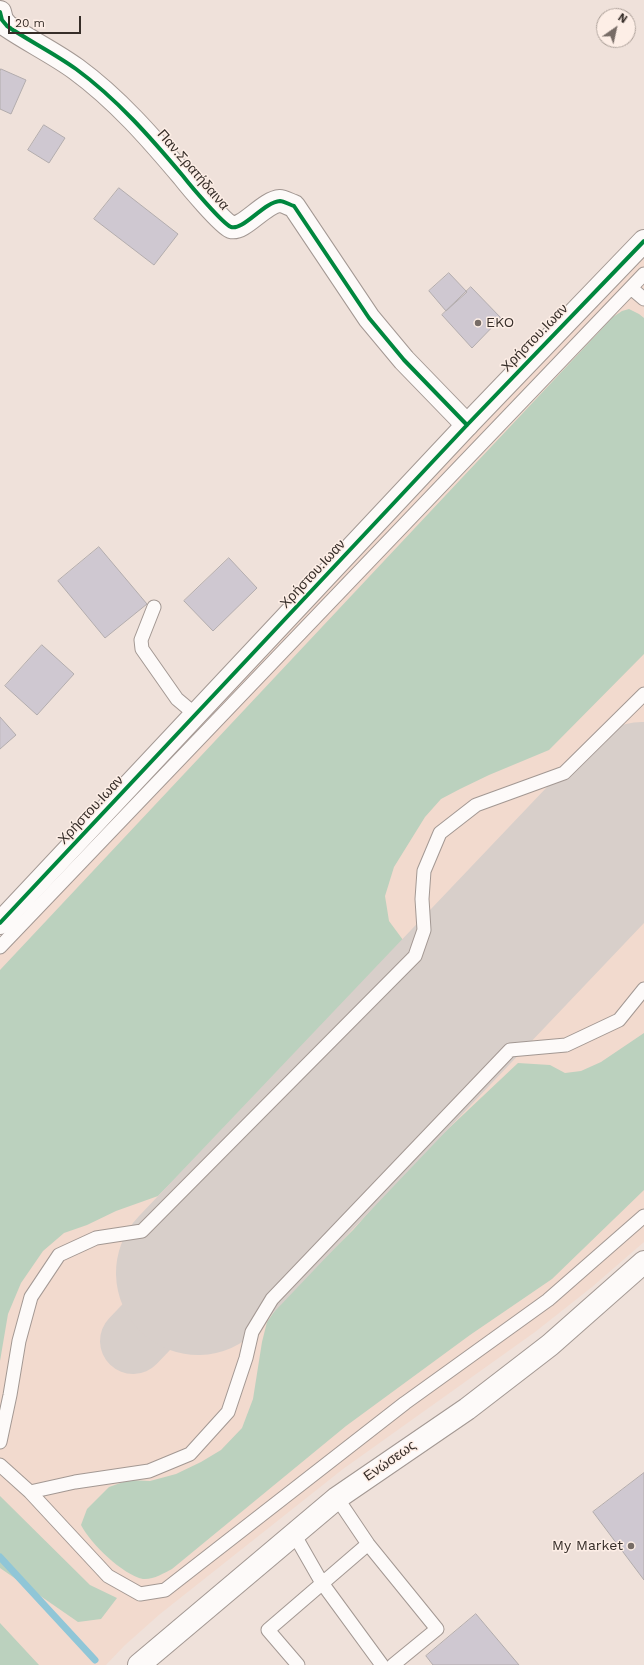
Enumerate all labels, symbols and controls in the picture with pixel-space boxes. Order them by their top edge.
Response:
scale bar [10,8,83,34]
north arrow [596,8,636,48]
text: N [615,11,629,26]
text: 20 m [15,16,45,30]
street label: Παν.Σρατήδαινα [154,126,232,214]
street label: Χρήστου.Ιωαν [498,300,572,376]
place label: EKO [486,315,514,331]
marker: EKO [473,318,483,328]
street label: Χρήστου.Ιωαν [277,536,349,612]
street label: Χρήστου.Ιωαν [55,772,127,848]
street label: Ενώσεως [361,1437,419,1485]
place label: My Market [552,1538,623,1554]
marker: My Market [626,1541,636,1551]

